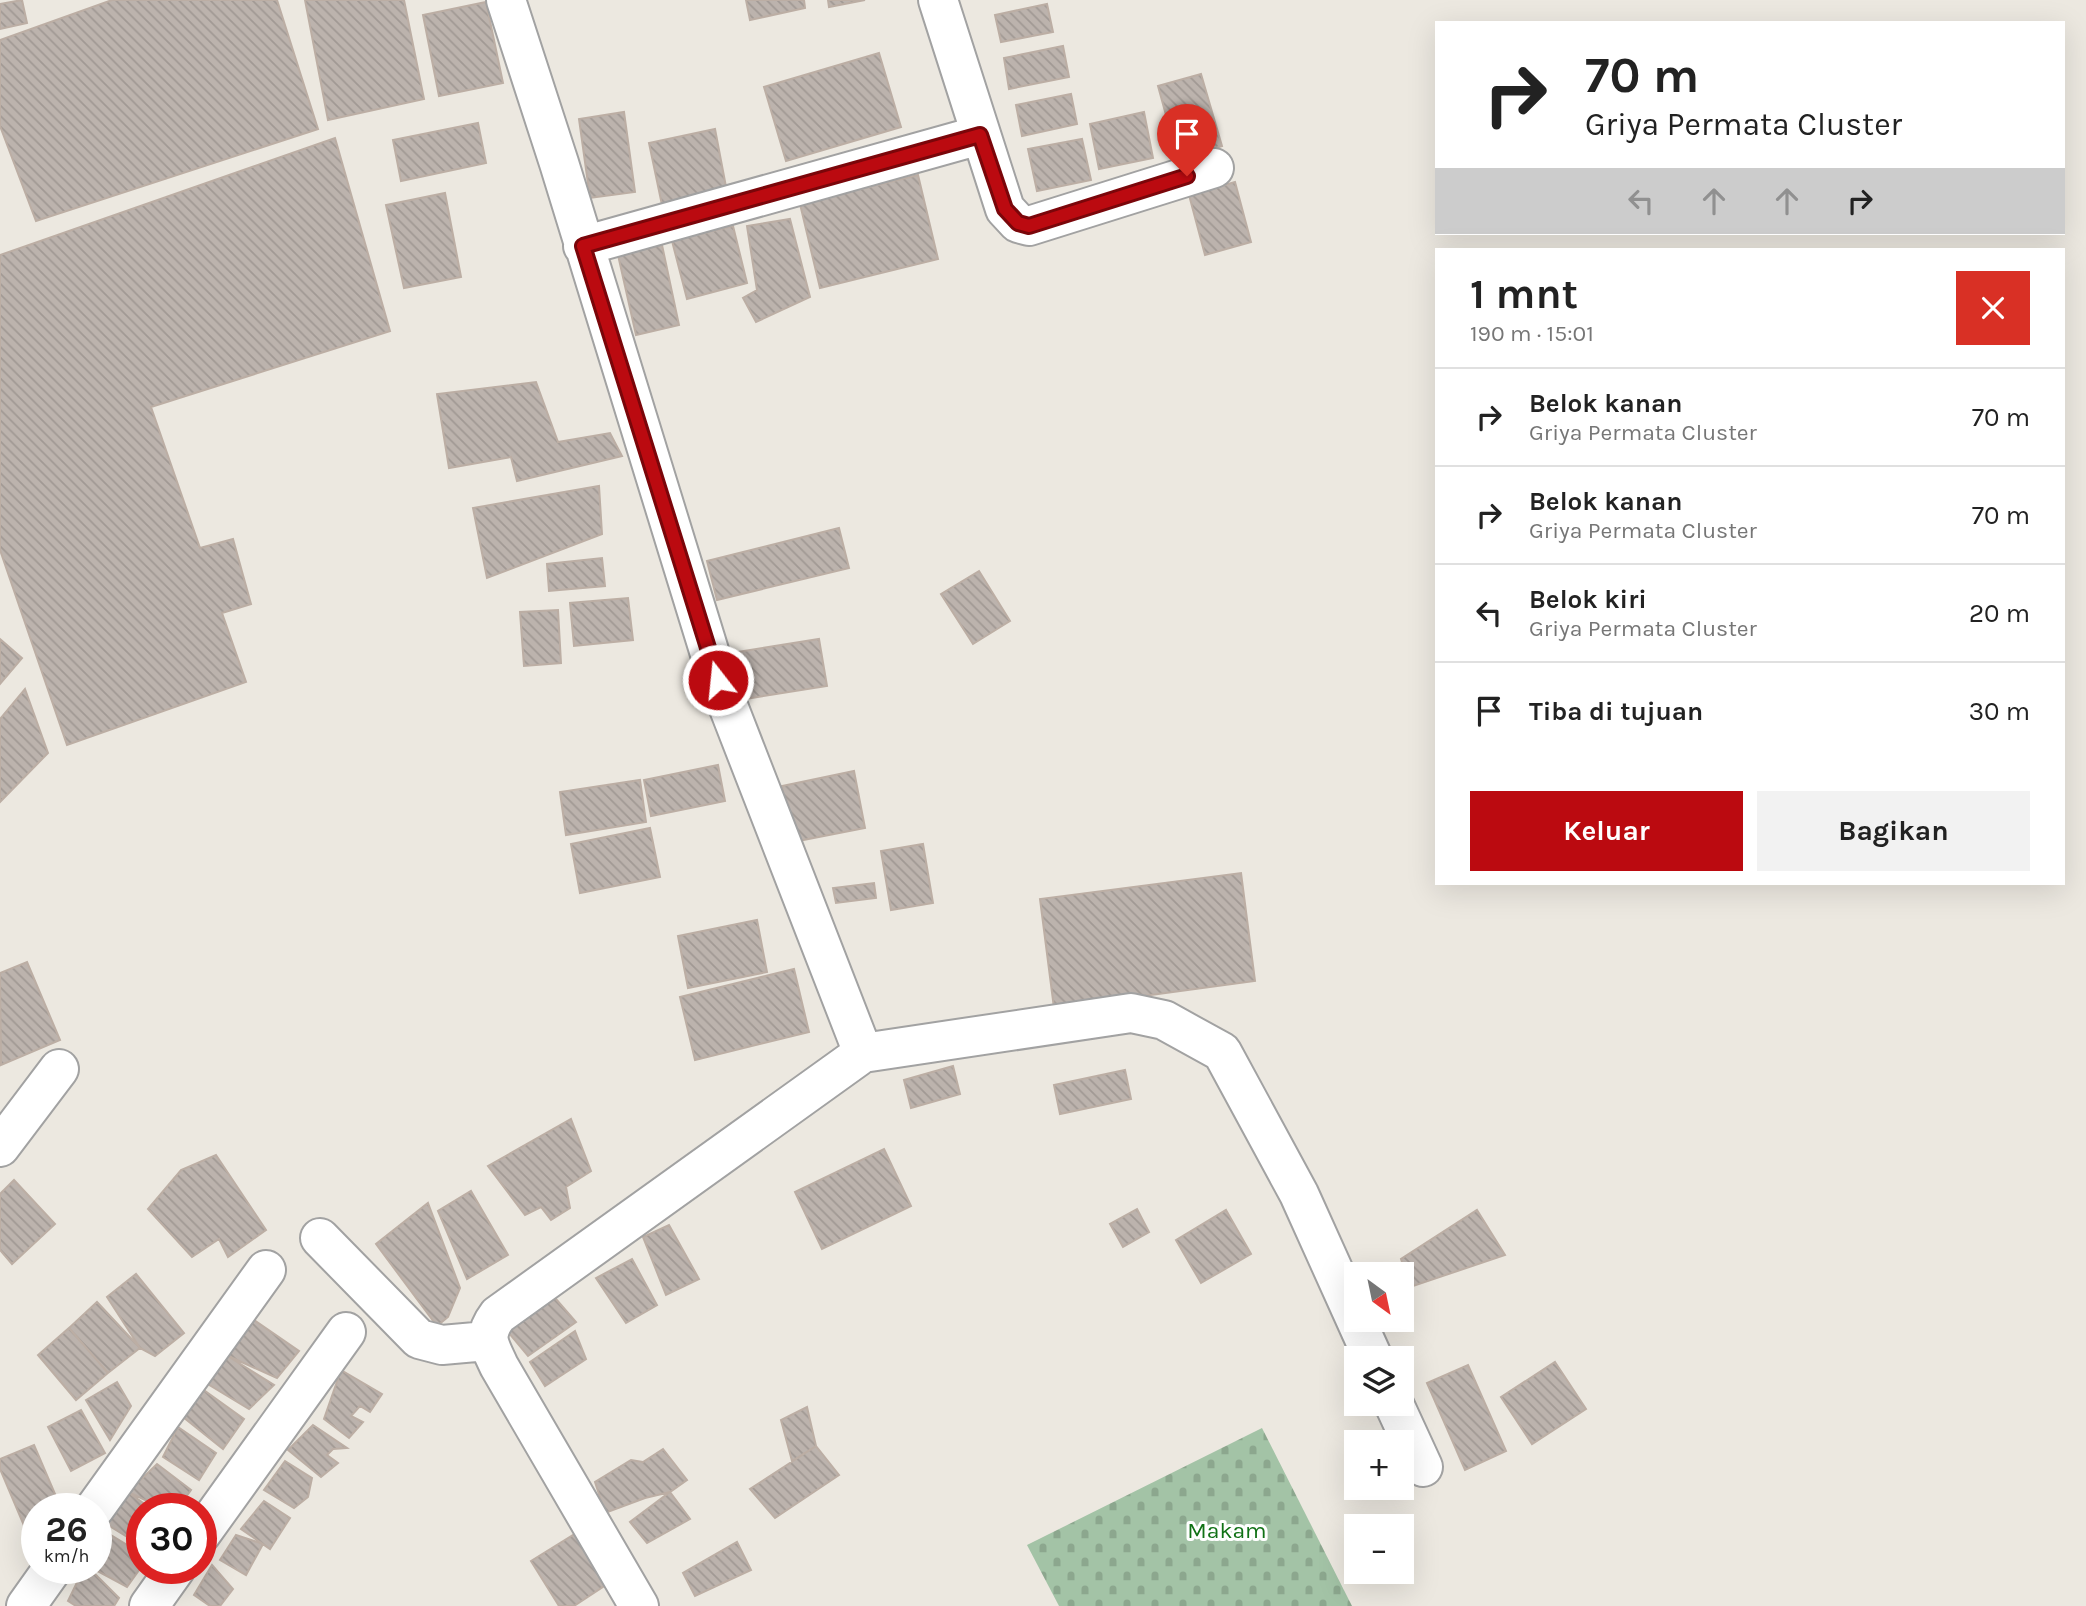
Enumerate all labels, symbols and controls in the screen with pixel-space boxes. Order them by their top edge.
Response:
text: 70 m [1585,47,1699,104]
icon: right [1470,49,1561,140]
pin [1157,104,1217,176]
text: Griya Permata Cluster [1585,106,1902,143]
icon: arrive [1168,115,1206,153]
icon: left [1622,182,1660,220]
icon: ahead [1695,182,1733,220]
icon: ahead [1768,182,1806,220]
icon: right [1841,182,1879,220]
text: 1 mnt [1470,269,1578,319]
button: close [1956,271,2030,345]
text: 190 m · 15:01 [1470,320,1594,347]
text: Belok kanan [1529,388,1682,419]
icon: right [1470,398,1508,436]
text: 70 m [1972,402,2030,433]
text: Griya Permata Cluster [1529,419,1757,446]
text: Belok kanan [1529,486,1682,517]
icon: right [1470,496,1508,534]
text: 70 m [1972,500,2030,531]
text: Griya Permata Cluster [1529,517,1757,544]
text: Belok kiri [1529,584,1647,615]
icon: left [1470,594,1508,632]
text: 20 m [1969,598,2030,629]
text: Griya Permata Cluster [1529,615,1757,642]
position arrow [681,643,755,717]
icon: arrive [1470,692,1508,730]
text: Tiba di tujuan [1529,696,1703,727]
text: 30 m [1969,696,2030,727]
button: Keluar [1470,791,1743,871]
button: Bagikan [1757,791,2030,871]
north arrow [1344,1262,1414,1332]
map controls [1344,1262,1414,1584]
button: layers [1344,1346,1414,1416]
button: + [1344,1430,1414,1500]
speed limit sign: 30 [126,1493,217,1584]
text: 26 [45,1509,88,1550]
button: − [1344,1514,1414,1584]
park label: Makam [1187,1517,1267,1544]
text: km/h [44,1545,89,1567]

